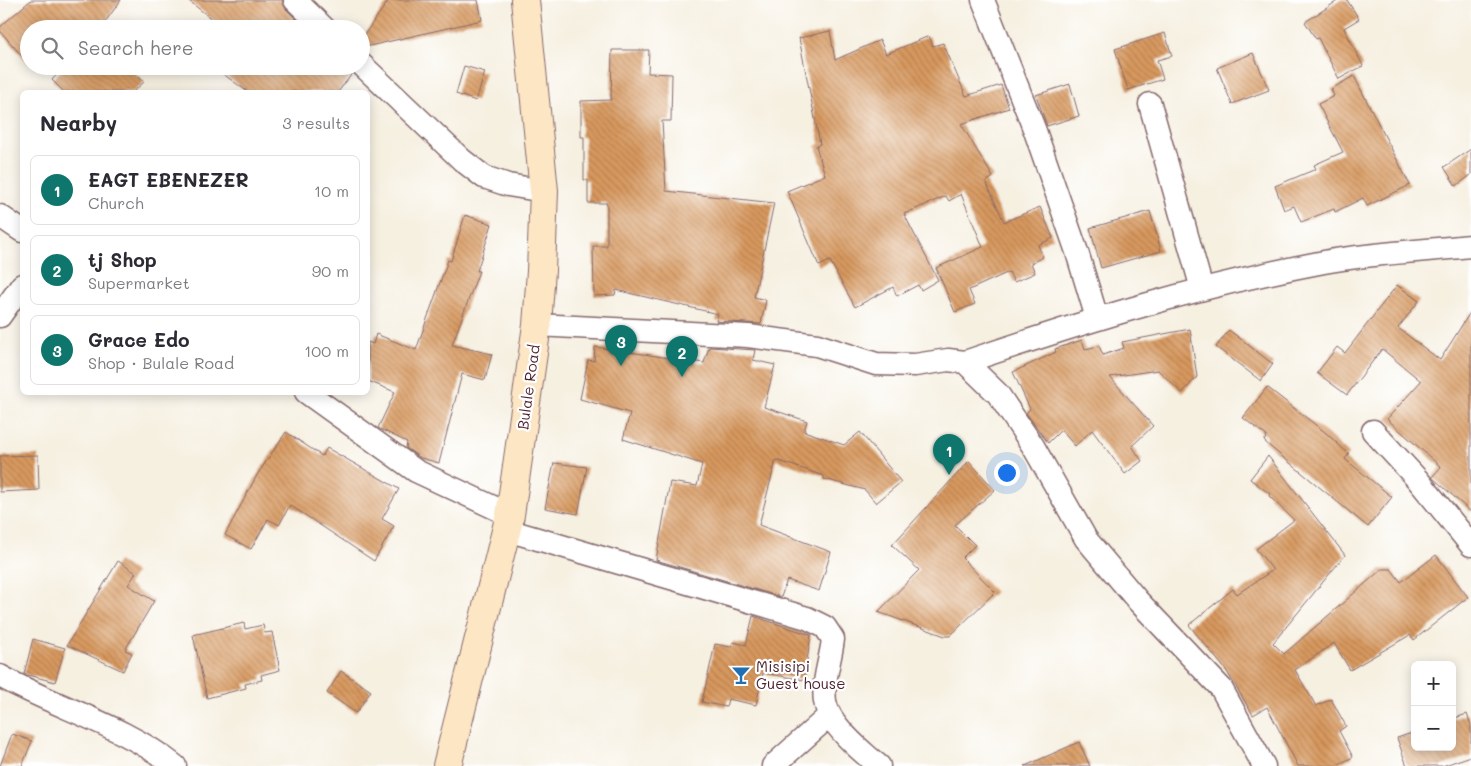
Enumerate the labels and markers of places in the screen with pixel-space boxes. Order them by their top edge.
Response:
pin: 3 [605,325,637,366]
pin: 2 [666,336,698,377]
pin: 1 [933,434,965,475]
place label: Misisipi Guest house [756,656,845,693]
bar icon: Misisipi Guest house [730,664,752,686]

